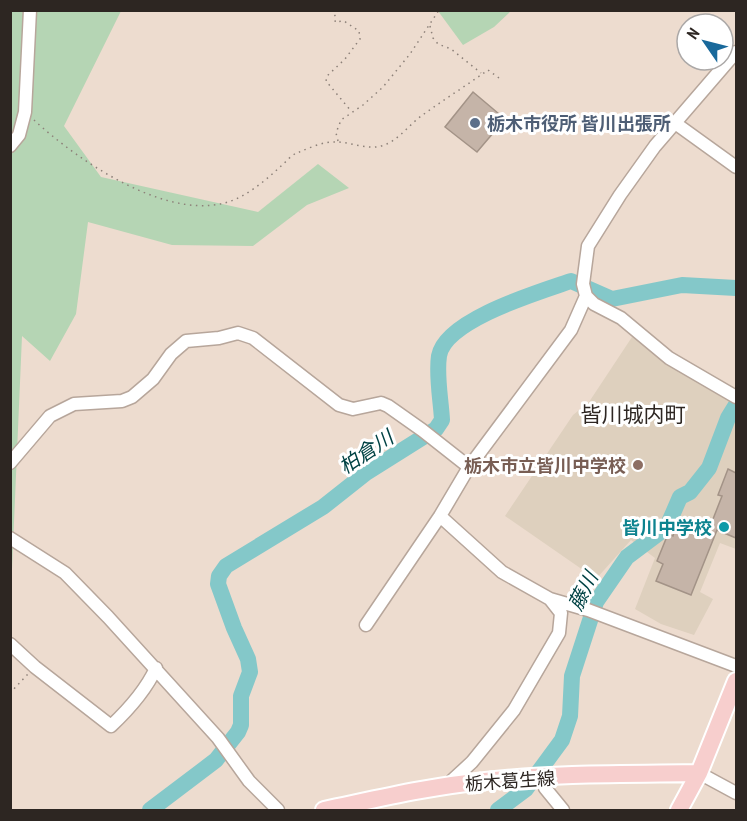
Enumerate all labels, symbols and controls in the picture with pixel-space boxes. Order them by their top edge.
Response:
north arrow [675,12,735,72]
text: N [682,24,703,43]
place label: 栃木市役所 皆川出張所 [487,112,671,135]
marker: 栃木市役所 皆川出張所 [468,116,482,130]
district label: 皆川城内町 [581,401,686,428]
water label: 柏倉川 [334,423,400,480]
place label: 栃木市立皆川中学校 [464,454,626,477]
marker: 栃木市立皆川中学校 [631,458,645,472]
place label: 皆川中学校 [622,516,712,539]
marker: 皆川中学校 [717,520,731,534]
water label: 藤川 [562,565,605,615]
street label: 栃木葛生線 [464,766,556,796]

